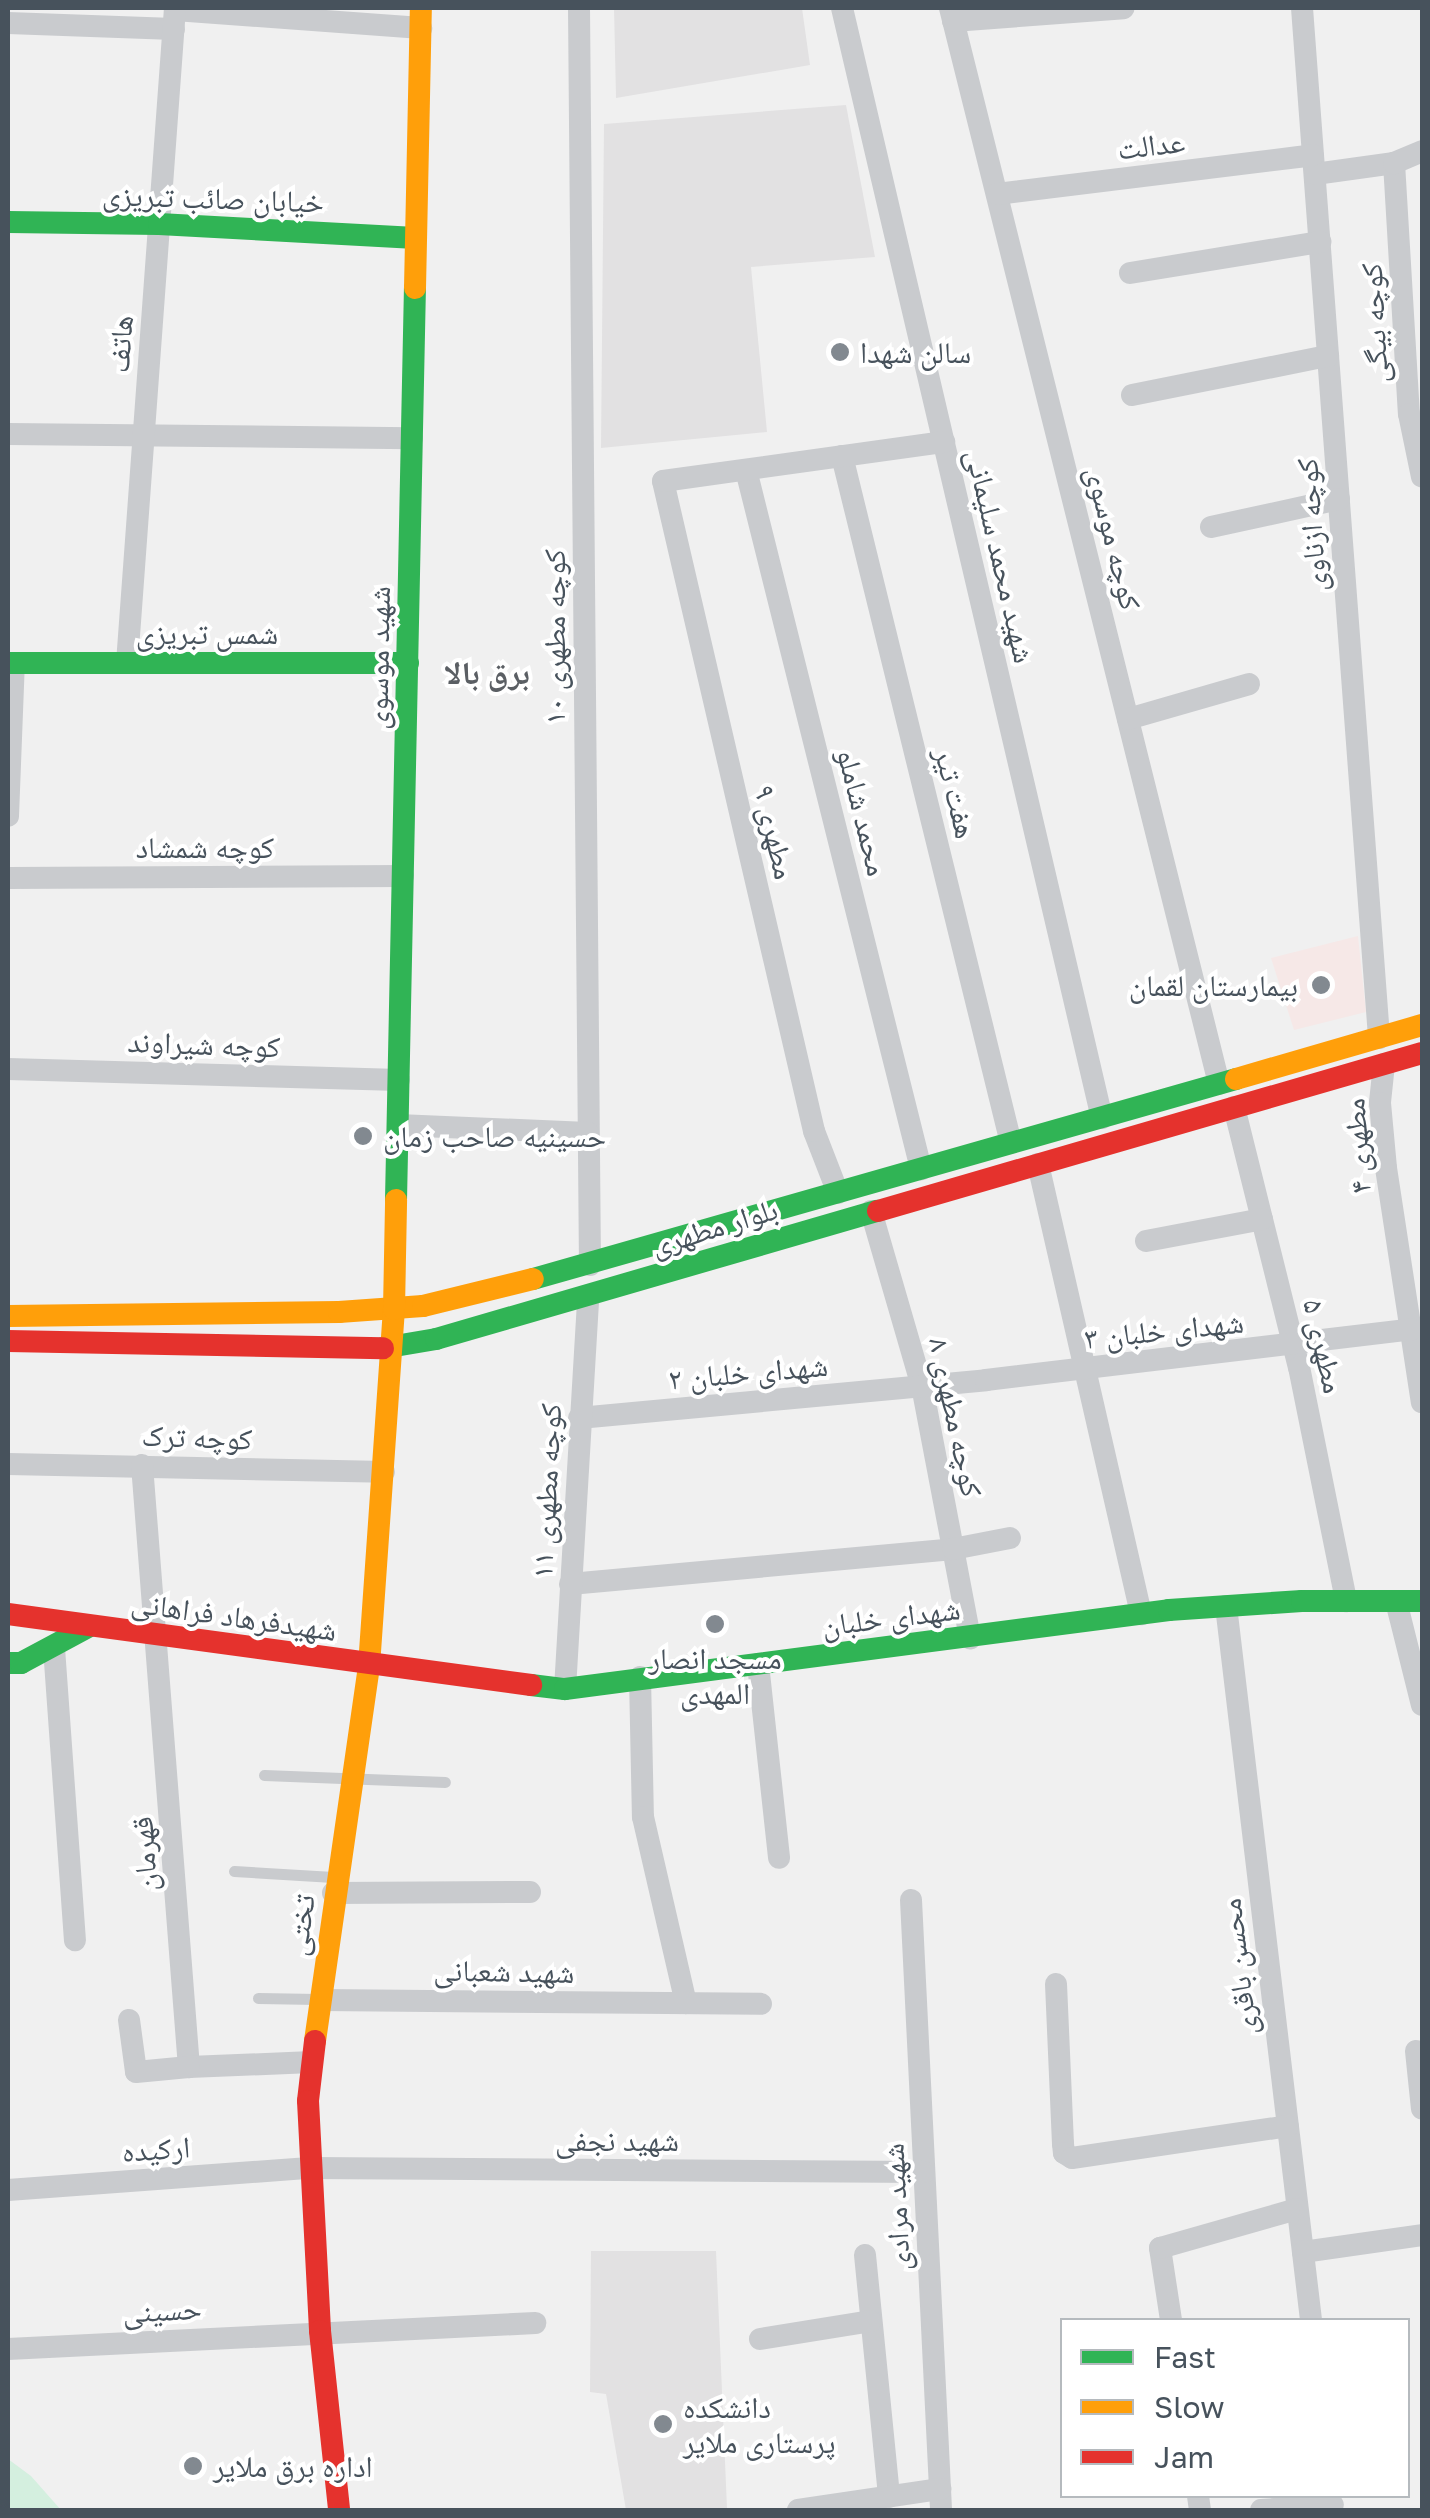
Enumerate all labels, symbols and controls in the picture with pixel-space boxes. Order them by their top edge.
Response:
street label: عدالت [1115,123,1187,167]
street label: خیابان صائب تبریزی [101,176,325,220]
street label: کوچه بیگی [1353,262,1395,384]
street label: هاتف [100,314,140,374]
place label: سالن شهدا [860,334,971,370]
marker: سالن شهدا [829,341,851,363]
street label: شهید محمد سلیمانی [959,446,1043,666]
street label: کوچه ازناوی [1288,457,1334,593]
street label: کوچه موسوی [1079,462,1149,614]
street label: کوچه مطهری ۱۰ [536,549,572,725]
street label: شهید موسوی [359,586,397,730]
street label: شمس تبریزی [136,615,278,651]
district label: برق بالا [444,653,530,691]
street label: محمد شاملو [830,744,896,880]
street label: هفت تیر [927,744,985,842]
street label: مطهری ۹ [747,781,803,883]
street label: کوچه شمشاد [136,829,274,865]
place label: بیمارستان لقمان [1129,967,1298,1003]
marker: بیمارستان لقمان [1308,972,1334,998]
street label: کوچه شیراوند [127,1023,281,1065]
street label: مطهری ۴ [1336,1097,1378,1195]
place label: حسینیه صاحب زمان [383,1118,606,1154]
marker: حسینیه صاحب زمان [352,1125,374,1147]
street label: بلوار مطهری [646,1191,782,1263]
street label: مطهری ۵ [1296,1295,1352,1397]
street label: شهدای خلبان ۳ [1083,1304,1245,1356]
street label: کوچه مطهری ۸ [922,1334,990,1500]
street label: شهدای خلبان ۲ [667,1347,829,1397]
street label: کوچه مطهری ۱۱ [523,1402,569,1580]
street label: کوچه ترک [141,1417,253,1457]
street label: شهیدفرهاد فراهانی [129,1584,339,1648]
street label: شهدای خلبان [820,1591,962,1643]
marker: مسجد انصار المهدی [704,1613,726,1635]
place label: مسجد انصار المهدی [648,1640,782,1710]
street label: قهرمان [123,1815,165,1893]
street label: تختی [278,1892,322,1958]
street label: محسن باقری [1212,1896,1264,2038]
street label: شهید شعبانی [433,1952,575,1990]
street label: شهید نجفی [555,2122,679,2158]
street label: ارکیده [121,2129,191,2169]
street label: شهید مرادی [875,2142,917,2272]
street label: حسینی [122,2290,202,2330]
legend [1060,2318,1410,2498]
text: Fast [1154,2339,1216,2375]
place label: دانشکده پرستاری ملایر [683,2389,836,2460]
text: Slow [1154,2389,1225,2425]
marker: دانشکده پرستاری ملایر [652,2413,674,2435]
text: Jam [1154,2439,1214,2475]
place label: اداره برق ملایر [213,2448,373,2484]
marker: اداره برق ملایر [182,2455,204,2477]

